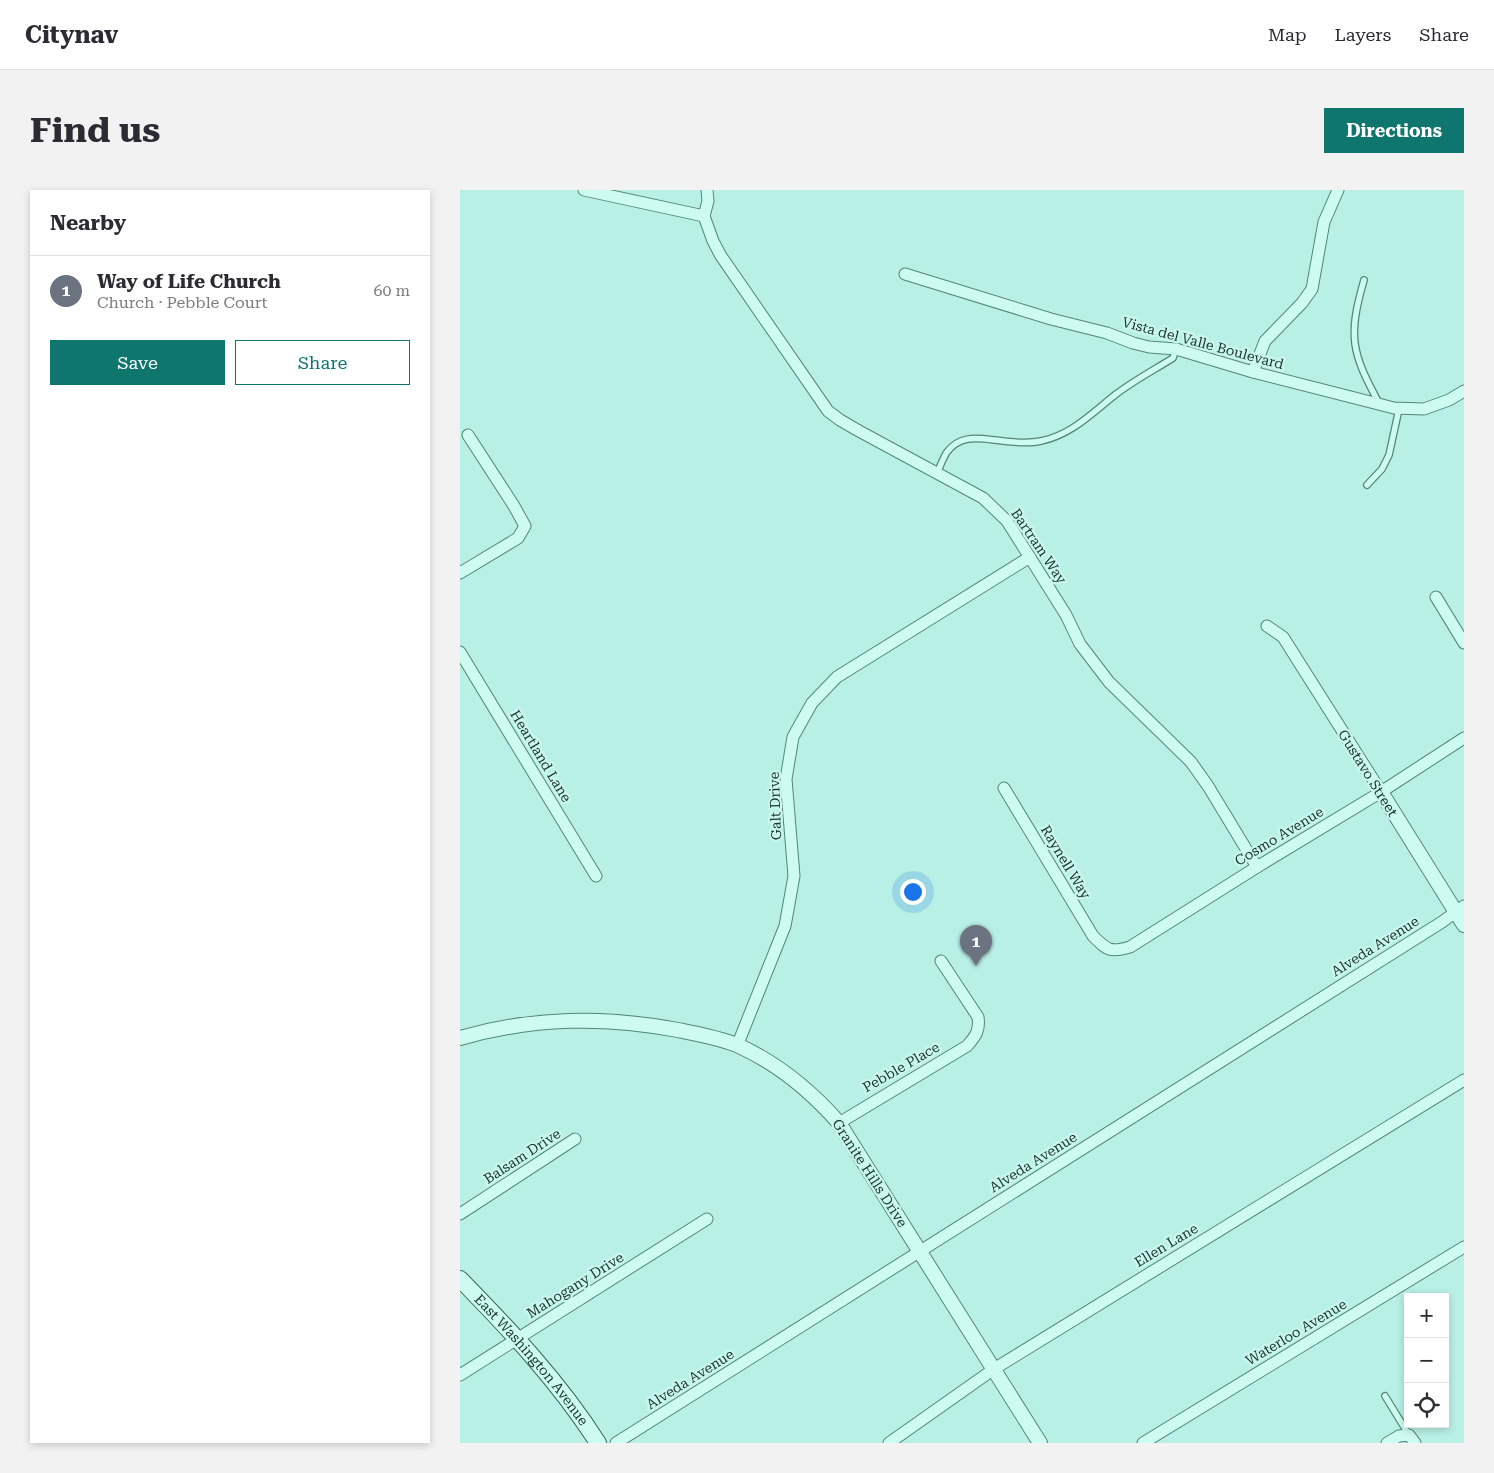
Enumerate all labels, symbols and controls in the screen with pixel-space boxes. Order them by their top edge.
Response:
text: Citynav [25,21,118,49]
text: Map [1268,24,1307,45]
text: Layers [1335,24,1391,45]
text: Share [1419,24,1469,45]
button: Directions [1324,108,1464,153]
text: Find us [30,110,160,151]
text: Nearby [50,211,126,235]
text: Way of Life Church [97,270,281,293]
text: 1 [62,281,70,300]
text: 60 m [373,281,410,300]
text: Church · Pebble Court [97,293,268,312]
street label: Vista del Valle Boulevard [1120,314,1286,372]
button: Save [50,340,225,385]
button: Share [235,340,410,385]
street label: Bartram Way [1008,506,1070,587]
street label: Heartland Lane [507,707,575,805]
street label: Gustavo Street [1335,727,1401,819]
street label: Galt Drive [766,771,784,840]
street label: Cosmo Avenue [1232,803,1326,869]
street label: Raynell Way [1038,822,1095,902]
your location [900,879,926,905]
street label: Alveda Avenue [1328,913,1422,979]
pin: 1 [960,925,992,966]
street label: Pebble Place [860,1038,943,1095]
street label: Granite Hills Drive [829,1116,911,1230]
street label: Balsam Drive [481,1125,564,1187]
street label: Alveda Avenue [986,1129,1080,1195]
street label: Ellen Lane [1131,1220,1201,1270]
street label: Mahogany Drive [524,1249,627,1321]
street label: East Washington Avenue [471,1291,592,1429]
map controls [1404,1293,1449,1428]
button: + [1404,1293,1449,1338]
street label: Waterloo Avenue [1243,1295,1350,1368]
button: − [1404,1338,1449,1383]
street label: Alveda Avenue [643,1346,737,1412]
button: locate [1404,1383,1449,1428]

